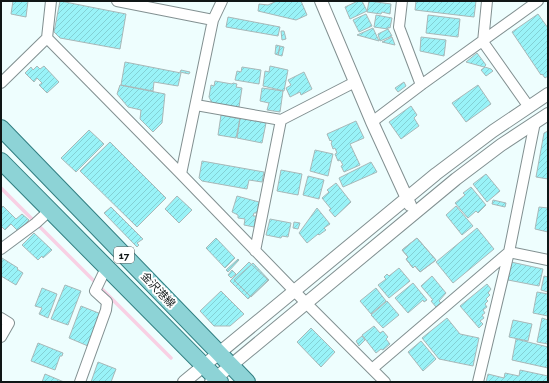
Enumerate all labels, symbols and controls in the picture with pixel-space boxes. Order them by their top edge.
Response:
road number: 17 [114,247,134,263]
street label: 金沢港線 [138,270,178,310]

